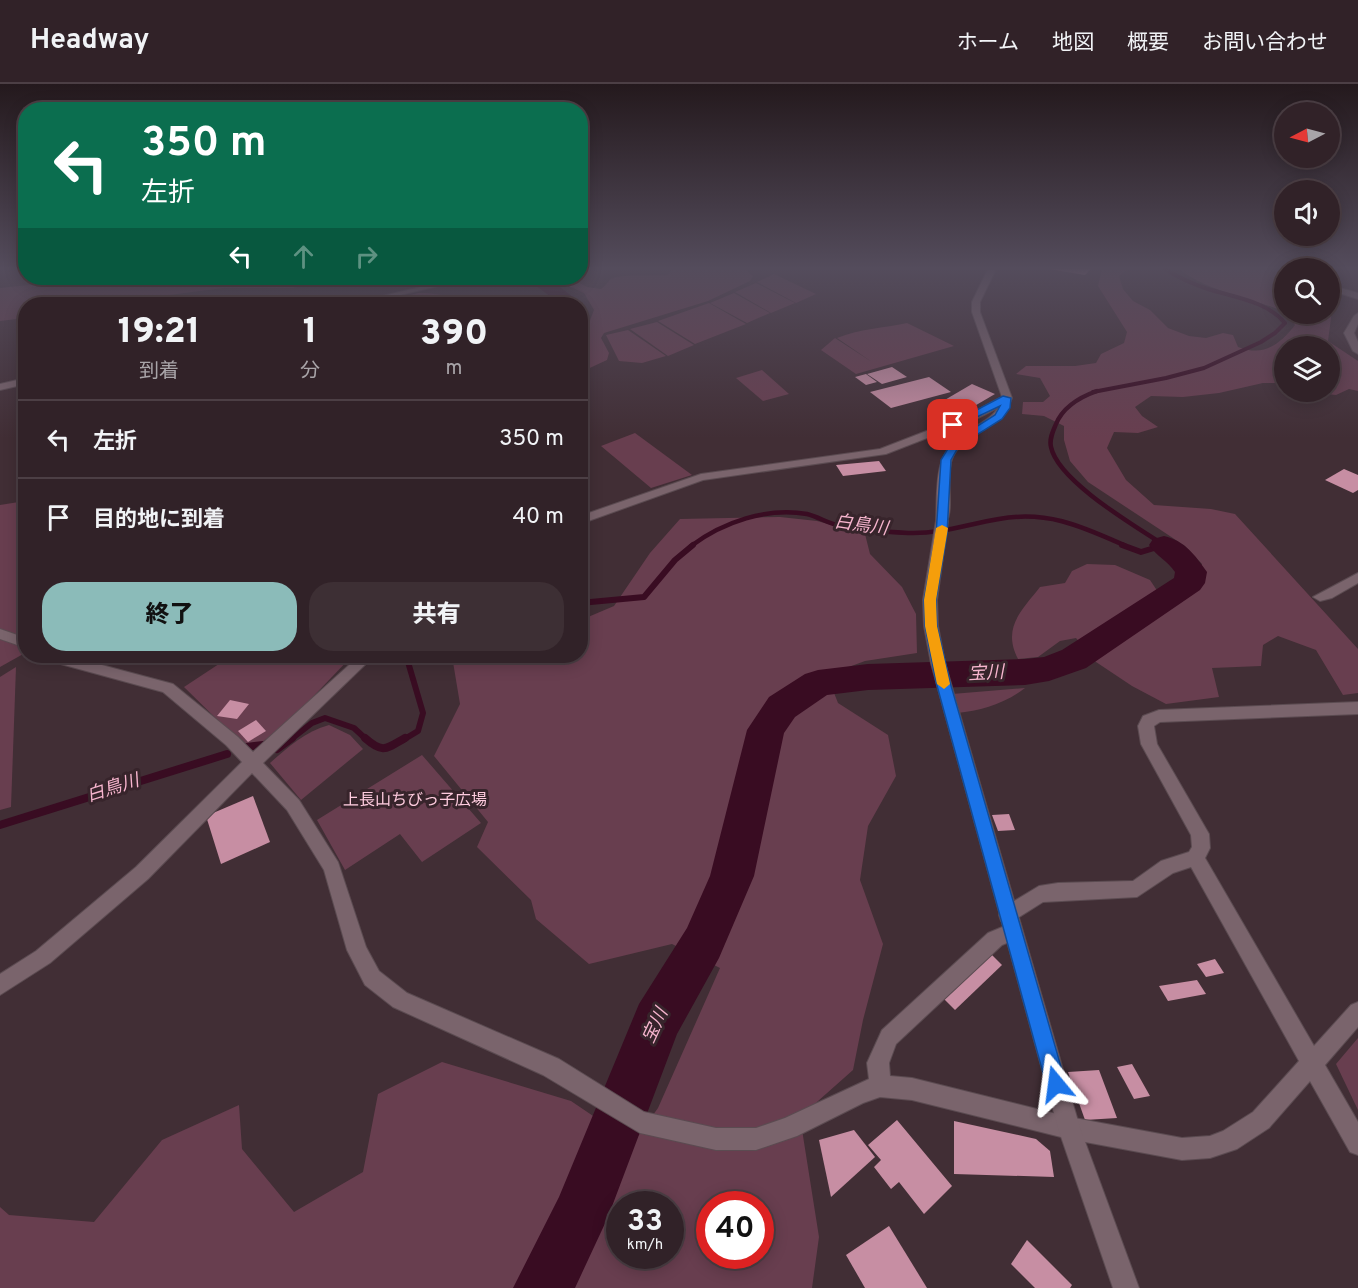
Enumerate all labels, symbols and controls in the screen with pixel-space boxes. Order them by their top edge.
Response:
text: Headway [30,23,149,59]
text: ホーム [957,30,1019,57]
text: 地図 [1052,30,1094,57]
text: 概要 [1127,30,1169,57]
text: お問い合わせ [1202,30,1328,57]
north arrow [1274,102,1340,168]
map controls [1274,102,1340,402]
text: 350 m [141,118,267,171]
icon: left [42,126,120,204]
text: 左折 [141,177,195,211]
button: sound [1274,180,1340,246]
icon: left [224,240,257,273]
icon: ahead [287,240,320,273]
icon: right [350,240,383,273]
button: search [1274,258,1340,324]
text: 19:21 [118,310,200,356]
text: 1 [303,310,318,356]
text: 390 [420,312,488,358]
button: layers [1274,336,1340,402]
text: m [446,356,463,382]
text: 到着 [139,359,179,385]
text: 分 [300,359,320,385]
pin [927,399,978,450]
icon: arrive [936,408,969,441]
icon: left [42,423,75,456]
text: 350 m [499,426,564,453]
text: 左折 [93,429,137,456]
icon: arrive [42,501,75,534]
text: 40 m [512,504,564,531]
text: 目的地に到着 [93,507,225,534]
water label: 白鳥川 [833,511,891,541]
button: 終了 [42,582,297,651]
button: 共有 [309,582,564,651]
water label: 宝川 [967,661,1007,686]
water label: 白鳥川 [84,769,144,808]
park label: 上長山ちびっ子広場 [343,791,487,811]
water label: 宝川 [638,1003,675,1047]
position arrow [1024,1052,1088,1116]
speed limit sign: 40 [696,1191,774,1269]
text: 33 [627,1204,663,1241]
text: km/h [627,1236,663,1255]

